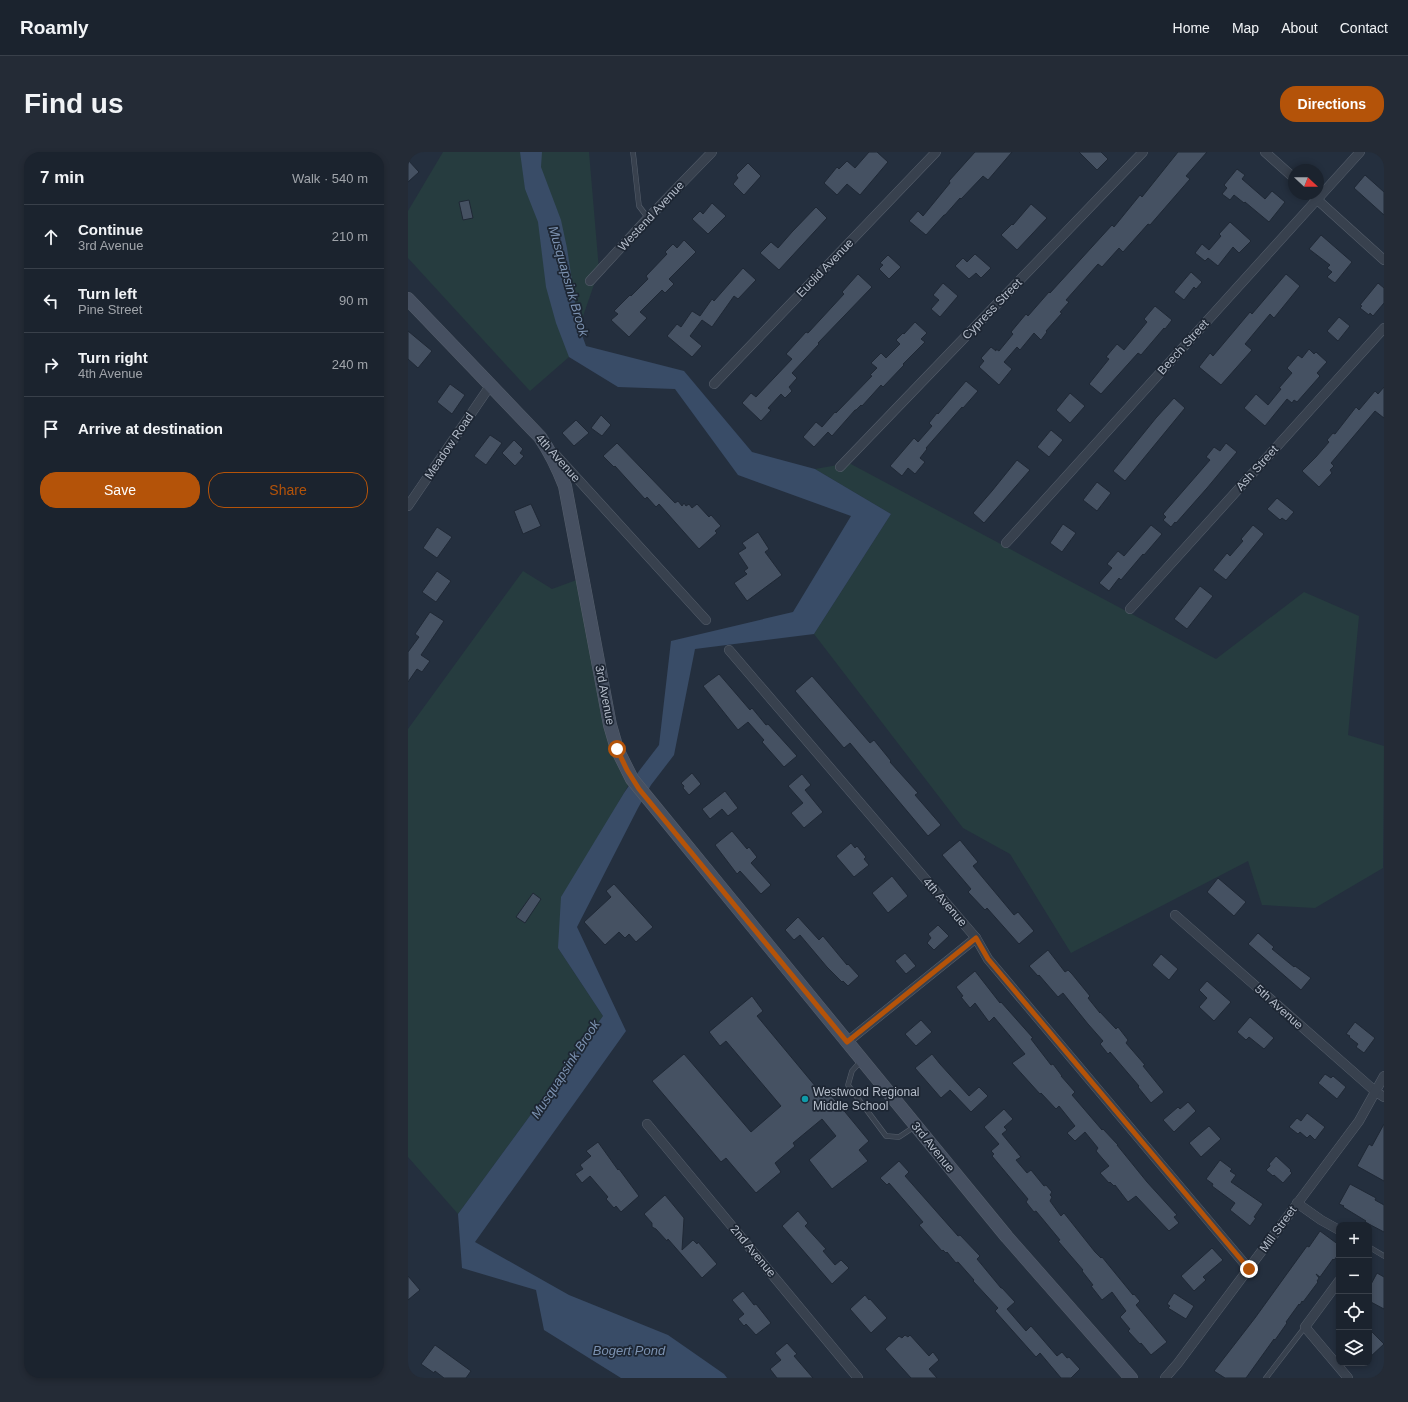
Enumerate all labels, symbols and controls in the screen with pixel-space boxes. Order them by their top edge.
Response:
text: Roamly [20,17,89,38]
text: Home [1173,20,1210,36]
text: Map [1232,20,1259,36]
text: About [1281,20,1318,36]
text: Contact [1340,20,1388,36]
button: Directions [1280,86,1384,122]
text: Find us [24,88,124,119]
north arrow [1288,164,1324,200]
text: 7 min [40,168,84,187]
text: Walk · 540 m [292,171,368,186]
street label: Westend Avenue [615,178,687,254]
text: Continue [78,221,143,238]
water label: Musquapsink Brook [546,224,592,340]
icon: ahead [40,226,62,248]
text: 210 m [332,229,368,244]
street label: Euclid Avenue [794,236,857,300]
text: 3rd Avenue [78,238,144,253]
street label: Cypress Street [959,275,1025,342]
text: Turn left [78,285,137,302]
icon: left [40,290,62,312]
text: 90 m [339,293,368,308]
text: Pine Street [78,302,142,317]
street label: Beech Street [1155,316,1212,377]
text: Turn right [78,349,148,366]
icon: right [40,354,62,376]
text: 240 m [332,357,368,372]
text: 4th Avenue [78,366,143,381]
street label: Meadow Road [422,410,476,482]
icon: arrive [40,418,62,440]
text: Arrive at destination [78,420,223,437]
street label: 4th Avenue [533,431,583,485]
street label: Ash Street [1233,442,1281,494]
button: Save [40,472,200,508]
button: Share [208,472,368,508]
street label: 3rd Avenue [592,664,618,726]
route start [608,740,626,758]
street label: 4th Avenue [920,875,970,929]
street label: 5th Avenue [1252,982,1306,1032]
water label: Musquapsink Brook [528,1016,604,1121]
place label: Westwood Regional Middle School [813,1085,920,1113]
marker: Westwood Regional Middle School [800,1094,810,1104]
street label: 3rd Avenue [909,1119,958,1175]
street label: Mill Street [1257,1203,1300,1255]
street label: 2nd Avenue [727,1222,779,1280]
map controls [1336,1222,1372,1366]
button: + [1336,1222,1372,1258]
button: − [1336,1258,1372,1294]
route end [1240,1260,1258,1278]
button: locate [1336,1294,1372,1330]
button: layers [1336,1330,1372,1366]
water label: Bogert Pond [593,1343,666,1358]

